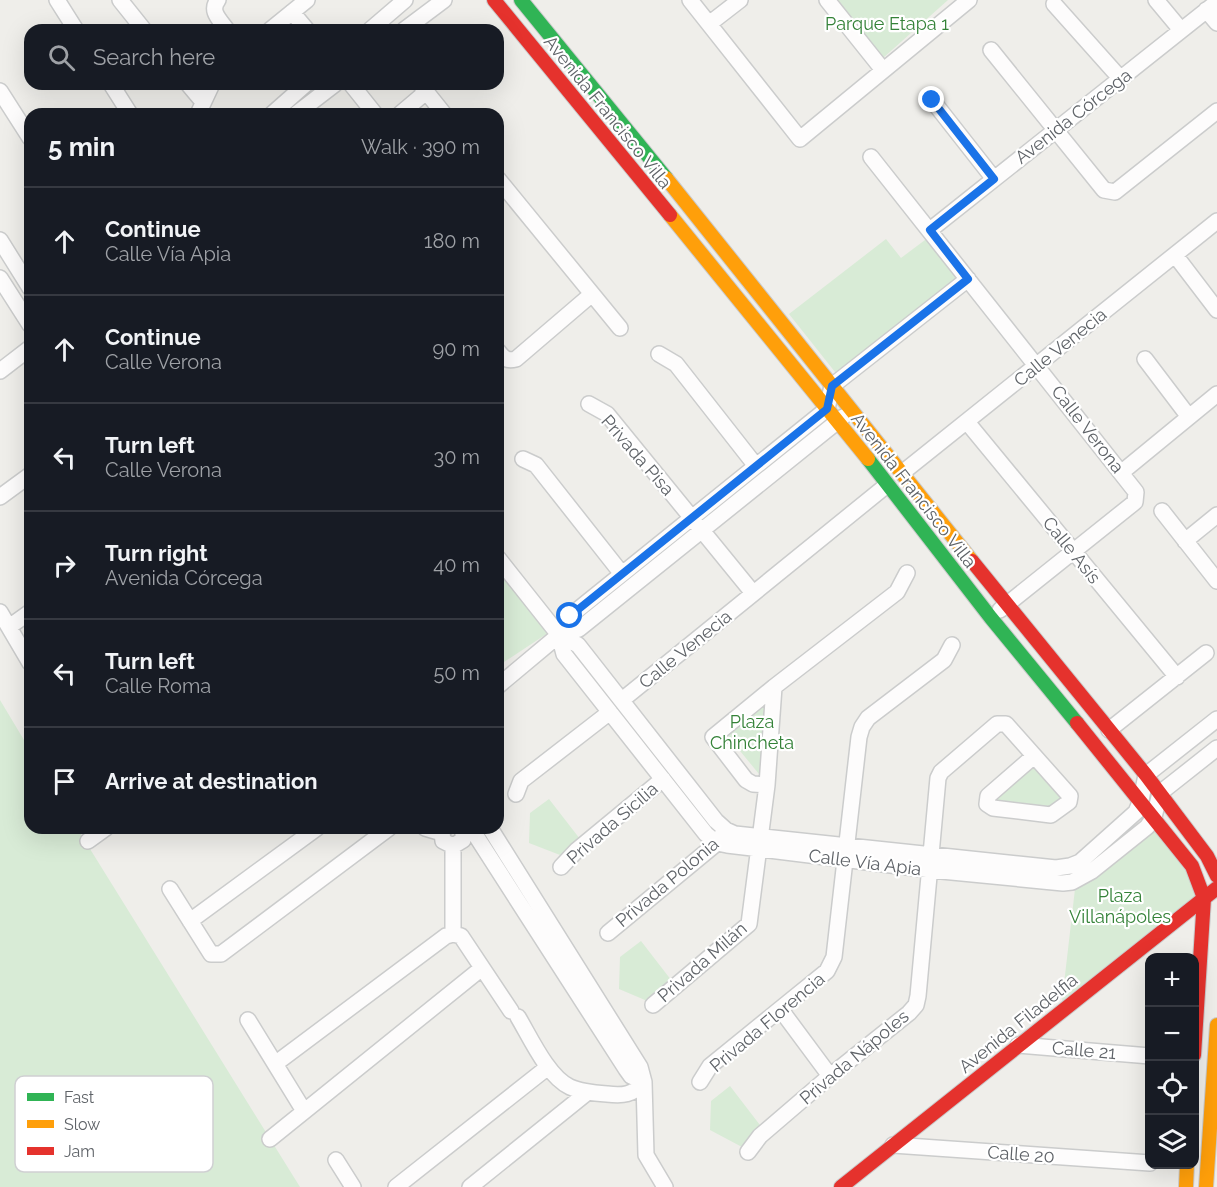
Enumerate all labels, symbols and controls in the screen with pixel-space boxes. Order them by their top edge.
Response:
park label: Parque Etapa 1 [825,13,949,34]
search box [24,24,504,90]
street label: Avenida Francisco Villa [540,31,676,193]
icon: search [45,41,78,74]
text: Search here [93,44,215,70]
street label: Avenida Córcega [1011,64,1135,168]
route end [918,86,944,112]
text: 5 min [48,132,115,162]
text: Walk · 390 m [361,135,480,159]
text: Continue [105,216,201,242]
icon: ahead [48,225,81,258]
text: 180 m [424,229,480,253]
text: Calle Vía Apia [105,242,231,266]
street label: Calle Venecia [1010,303,1110,391]
text: Continue [105,324,201,350]
icon: ahead [48,333,81,366]
text: 90 m [433,337,480,361]
text: Calle Verona [105,350,222,374]
street label: Calle Verona [1047,381,1129,477]
street label: Avenida Francisco Villa [847,408,981,572]
street label: Privada Pisa [597,410,679,500]
text: Turn left [105,432,195,458]
icon: left [48,441,81,474]
text: 30 m [434,445,480,469]
text: Calle Verona [105,458,222,482]
street label: Calle Asís [1039,512,1105,588]
text: Turn right [105,540,208,566]
icon: right [48,549,81,582]
text: 40 m [433,553,480,577]
text: Avenida Córcega [105,566,263,590]
route start [556,602,582,628]
street label: Calle Venecia [635,605,735,693]
text: Turn left [105,648,195,674]
icon: left [48,657,81,690]
text: 50 m [433,661,480,685]
text: Calle Roma [105,674,211,698]
park label: Plaza Chincheta [710,711,794,753]
icon: arrive [48,765,81,798]
text: Arrive at destination [105,768,318,794]
street label: Privada Sicilia [562,778,662,868]
street label: Privada Polonia [611,833,723,931]
street label: Calle Vía Apia [807,845,923,879]
park label: Plaza Villanápoles [1069,885,1171,927]
street label: Privada Milán [653,918,751,1006]
map controls [1145,953,1199,1169]
button: + [1145,953,1199,1007]
street label: Privada Florencia [705,968,829,1076]
street label: Avenida Filadelfia [955,969,1081,1077]
street label: Privada Nápoles [795,1005,913,1109]
button: − [1145,1007,1199,1061]
street label: Calle 21 [1051,1037,1117,1063]
button: locate [1145,1061,1199,1115]
legend [15,1076,213,1172]
text: Fast [64,1088,95,1107]
text: Slow [64,1115,100,1134]
button: layers [1145,1115,1199,1169]
street label: Calle 20 [987,1141,1055,1167]
text: Jam [64,1142,95,1161]

